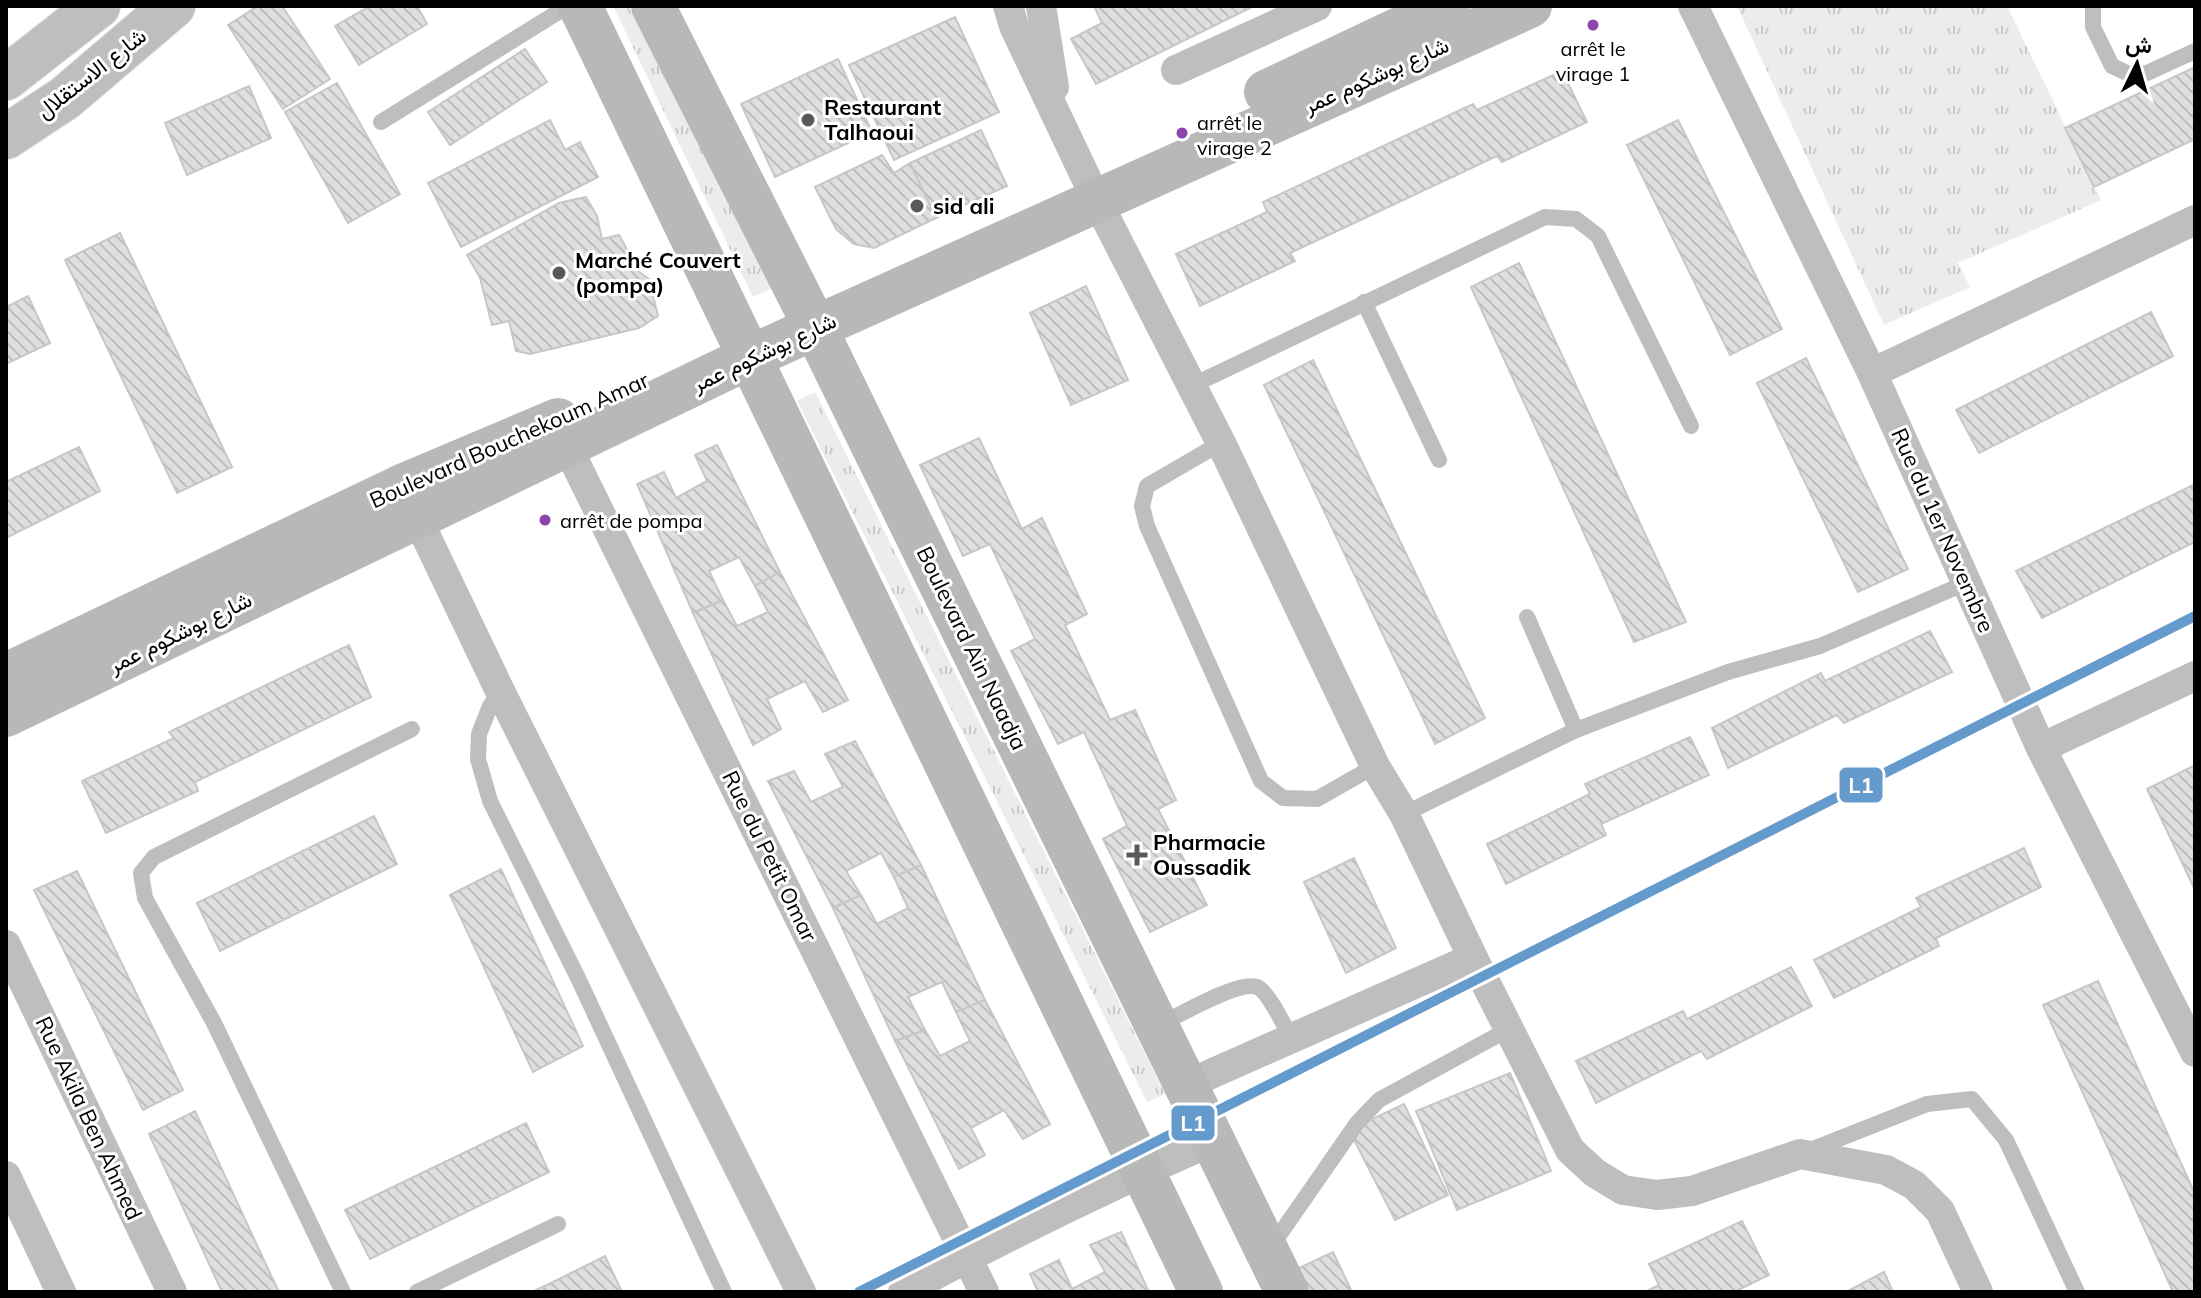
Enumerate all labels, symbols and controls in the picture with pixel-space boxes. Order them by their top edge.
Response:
marker: arrêt le virage 1 [1585,17,1601,33]
street label: شارع الاستقلال [31,21,152,125]
north arrow [2097,24,2177,104]
text: ش [2124,29,2153,59]
street label: شارع بوشكوم عمر [1298,30,1453,121]
place label: arrêt le virage 1 [1556,36,1630,86]
place label: Restaurant Talhaoui [824,93,941,146]
place label: arrêt le virage 2 [1197,110,1272,160]
marker: Restaurant Talhaoui [799,111,817,129]
marker: arrêt le virage 2 [1174,125,1190,141]
place label: sid ali [933,192,995,220]
marker: sid ali [908,197,926,215]
place label: Marché Couvert (pompa) [575,246,741,299]
marker: Marché Couvert (pompa) [550,264,568,282]
street label: شارع بوشكوم عمر [686,306,841,399]
street label: Boulevard Bouchekoum Amar [365,366,653,514]
street label: Rue du 1er Novembre [1885,423,2001,637]
place label: arrêt de pompa [560,508,703,533]
marker: arrêt de pompa [537,512,553,528]
street label: Boulevard Ain Naadja [910,542,1034,754]
street label: شارع بوشكوم عمر [103,585,257,680]
street label: Rue du Petit Omar [716,766,824,946]
line badge: L1 [1838,766,1884,804]
text: L1 [1848,771,1874,799]
place label: Pharmacie Oussadik [1153,828,1266,881]
marker: Pharmacie Oussadik [1128,846,1146,864]
street label: Rue Akila Ben Ahmed [29,1012,149,1224]
line badge: L1 [1170,1104,1216,1142]
text: L1 [1180,1109,1206,1137]

